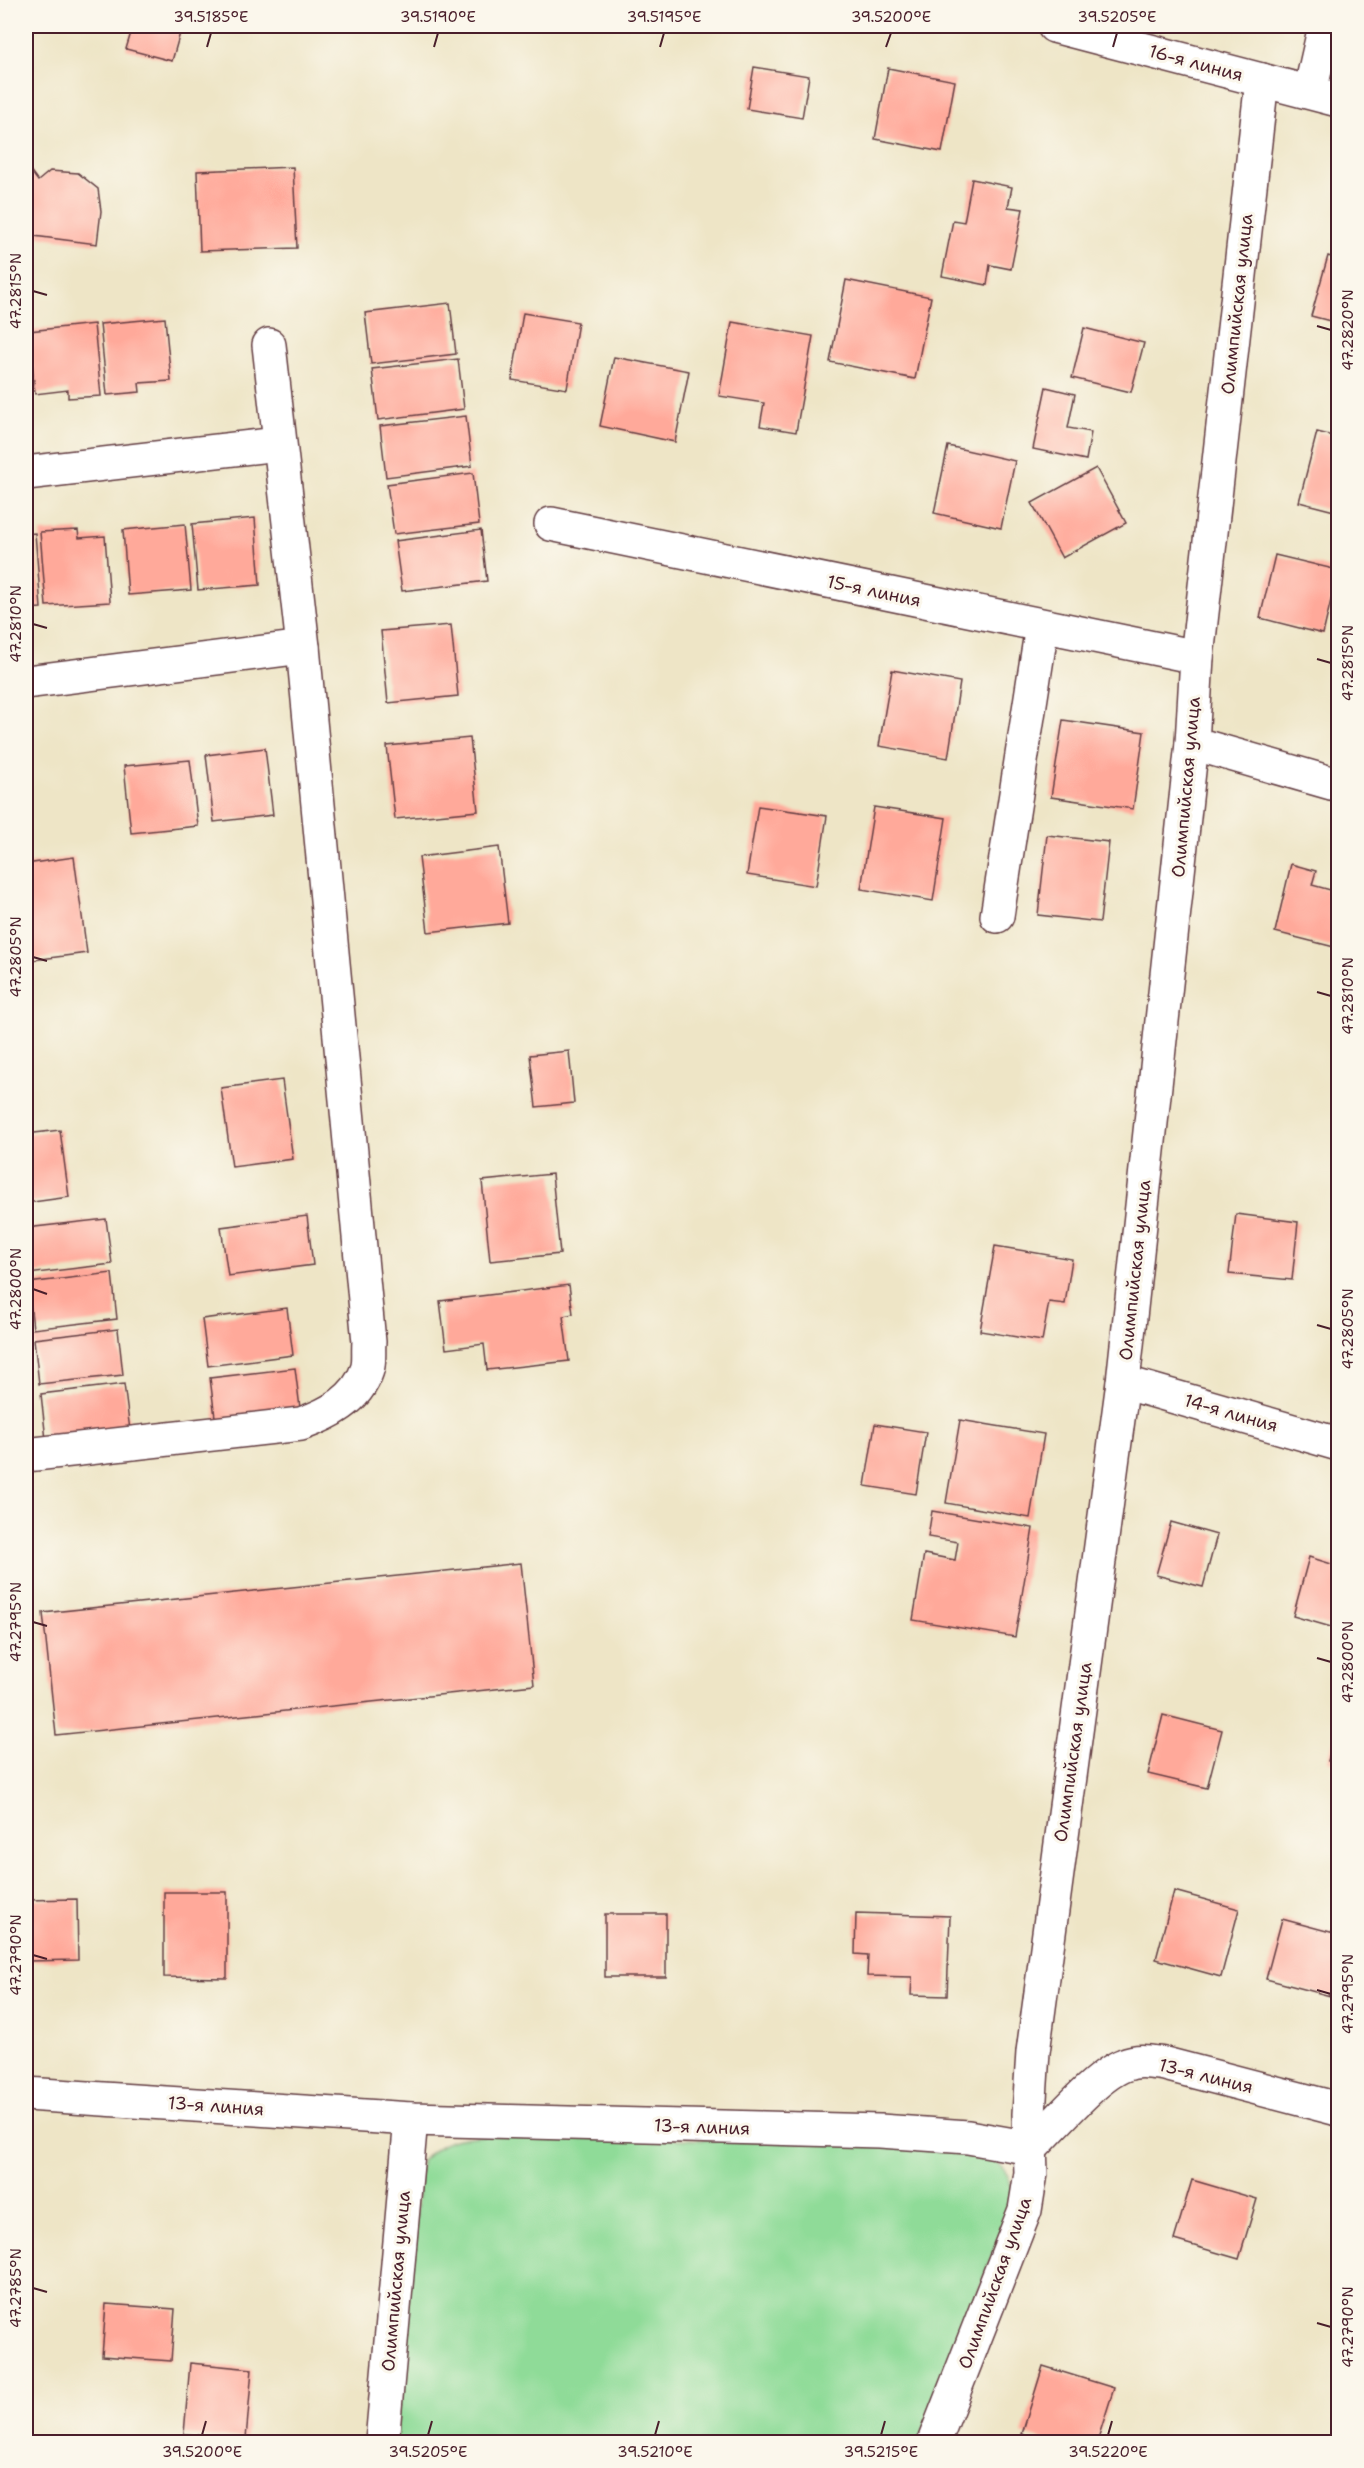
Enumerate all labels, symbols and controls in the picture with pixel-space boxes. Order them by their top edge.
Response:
text: 39.5185°E [174,7,248,27]
text: 39.5190°E [400,7,476,27]
text: 39.5195°E [627,7,701,27]
text: 39.5200°E [851,7,931,27]
text: 39.5205°E [1078,7,1156,27]
street label: 16-я линия [1146,39,1246,87]
street label: Олимпийская улица [1216,212,1258,396]
text: 47.2815°N [6,253,26,329]
text: 47.2820°N [1338,289,1358,371]
street label: 15-я линия [825,569,923,613]
text: 47.2810°N [6,585,26,663]
text: 47.2815°N [1338,625,1358,701]
street label: Олимпийская улица [1166,696,1206,878]
text: 47.2805°N [6,916,26,998]
text: 47.2810°N [1338,957,1358,1035]
street label: Олимпийская улица [1114,1178,1156,1362]
text: 47.2800°N [6,1248,26,1330]
text: 47.2805°N [1338,1288,1358,1370]
street label: 14-я линия [1181,1388,1281,1438]
text: 47.2795°N [6,1582,26,1662]
text: 47.2800°N [1338,1621,1358,1703]
street label: Олимпийская улица [1048,1660,1098,1844]
text: 47.2790°N [6,1914,26,1996]
text: 47.2795°N [1338,1954,1358,2034]
street label: 13-я линия [1156,2053,1256,2099]
street label: 13-я линия [167,2091,265,2121]
street label: 13-я линия [653,2113,751,2141]
street label: Олимпийская улица [376,2190,416,2372]
street label: Олимпийская улица [953,2194,1037,2372]
text: 47.2785°N [6,2248,26,2328]
text: 47.2790°N [1338,2286,1358,2368]
text: 39.5200°E [162,2442,242,2462]
text: 39.5205°E [389,2442,467,2462]
text: 39.5210°E [617,2442,693,2462]
text: 39.5215°E [844,2442,918,2462]
text: 39.5220°E [1068,2442,1148,2462]

